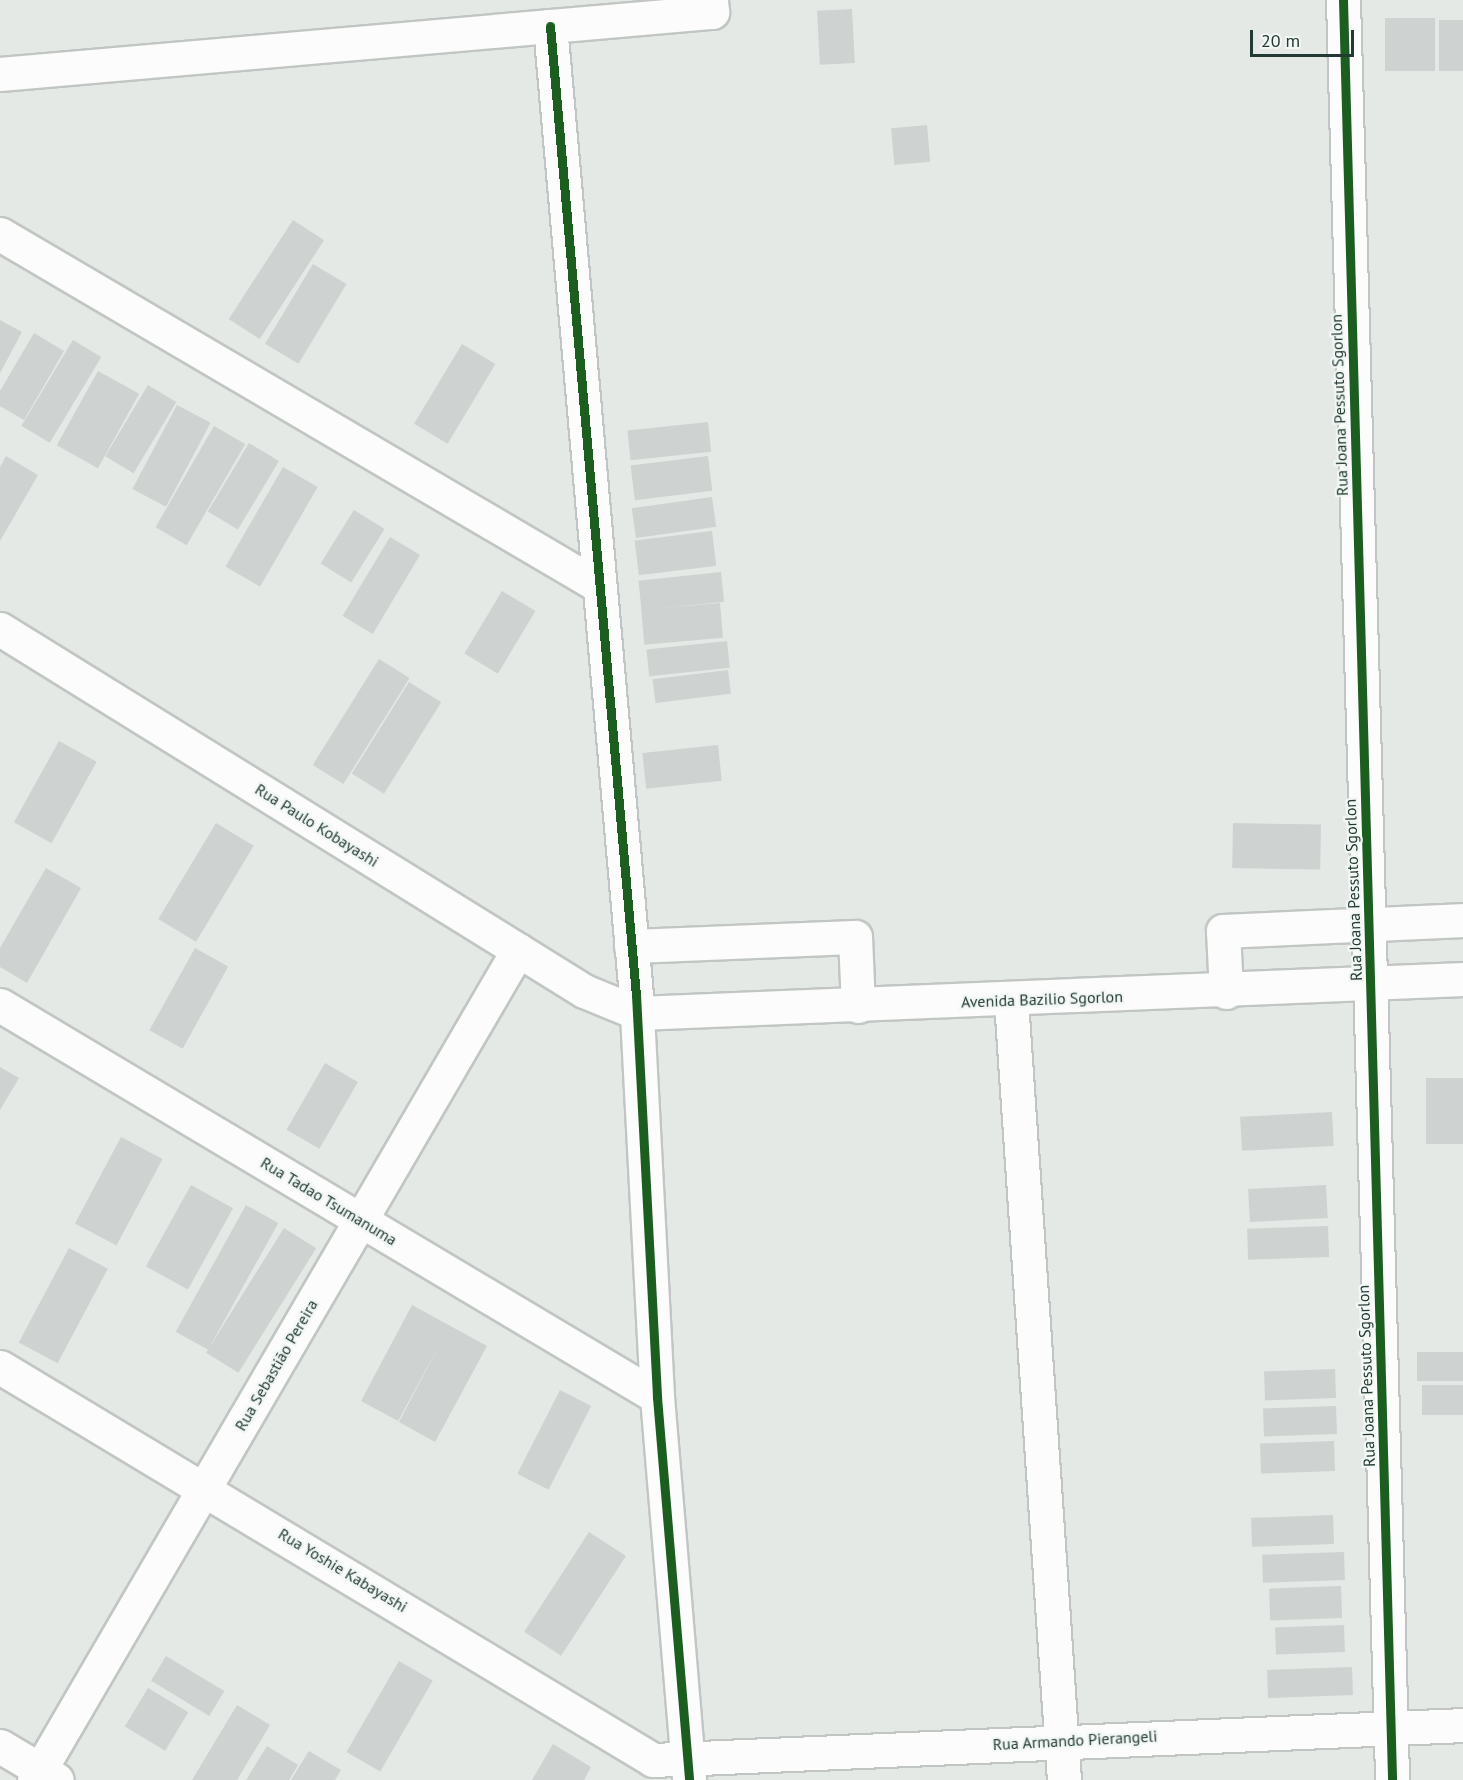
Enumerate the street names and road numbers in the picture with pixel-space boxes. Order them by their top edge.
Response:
street label: Rua Joana Pessuto Sgorlon [1326,314,1352,496]
street label: Rua Paulo Kobayashi [252,779,382,871]
street label: Rua Joana Pessuto Sgorlon [1340,799,1366,981]
street label: Avenida Bazilio Sgorlon [961,987,1123,1011]
street label: Rua Tadao Tsumanuma [257,1152,401,1250]
street label: Rua Joana Pessuto Sgorlon [1353,1285,1379,1467]
street label: Rua Sebastião Pereira [231,1296,321,1434]
street label: Rua Yoshie Kabayashi [275,1524,411,1616]
street label: Rua Armando Pierangeli [992,1726,1158,1754]

